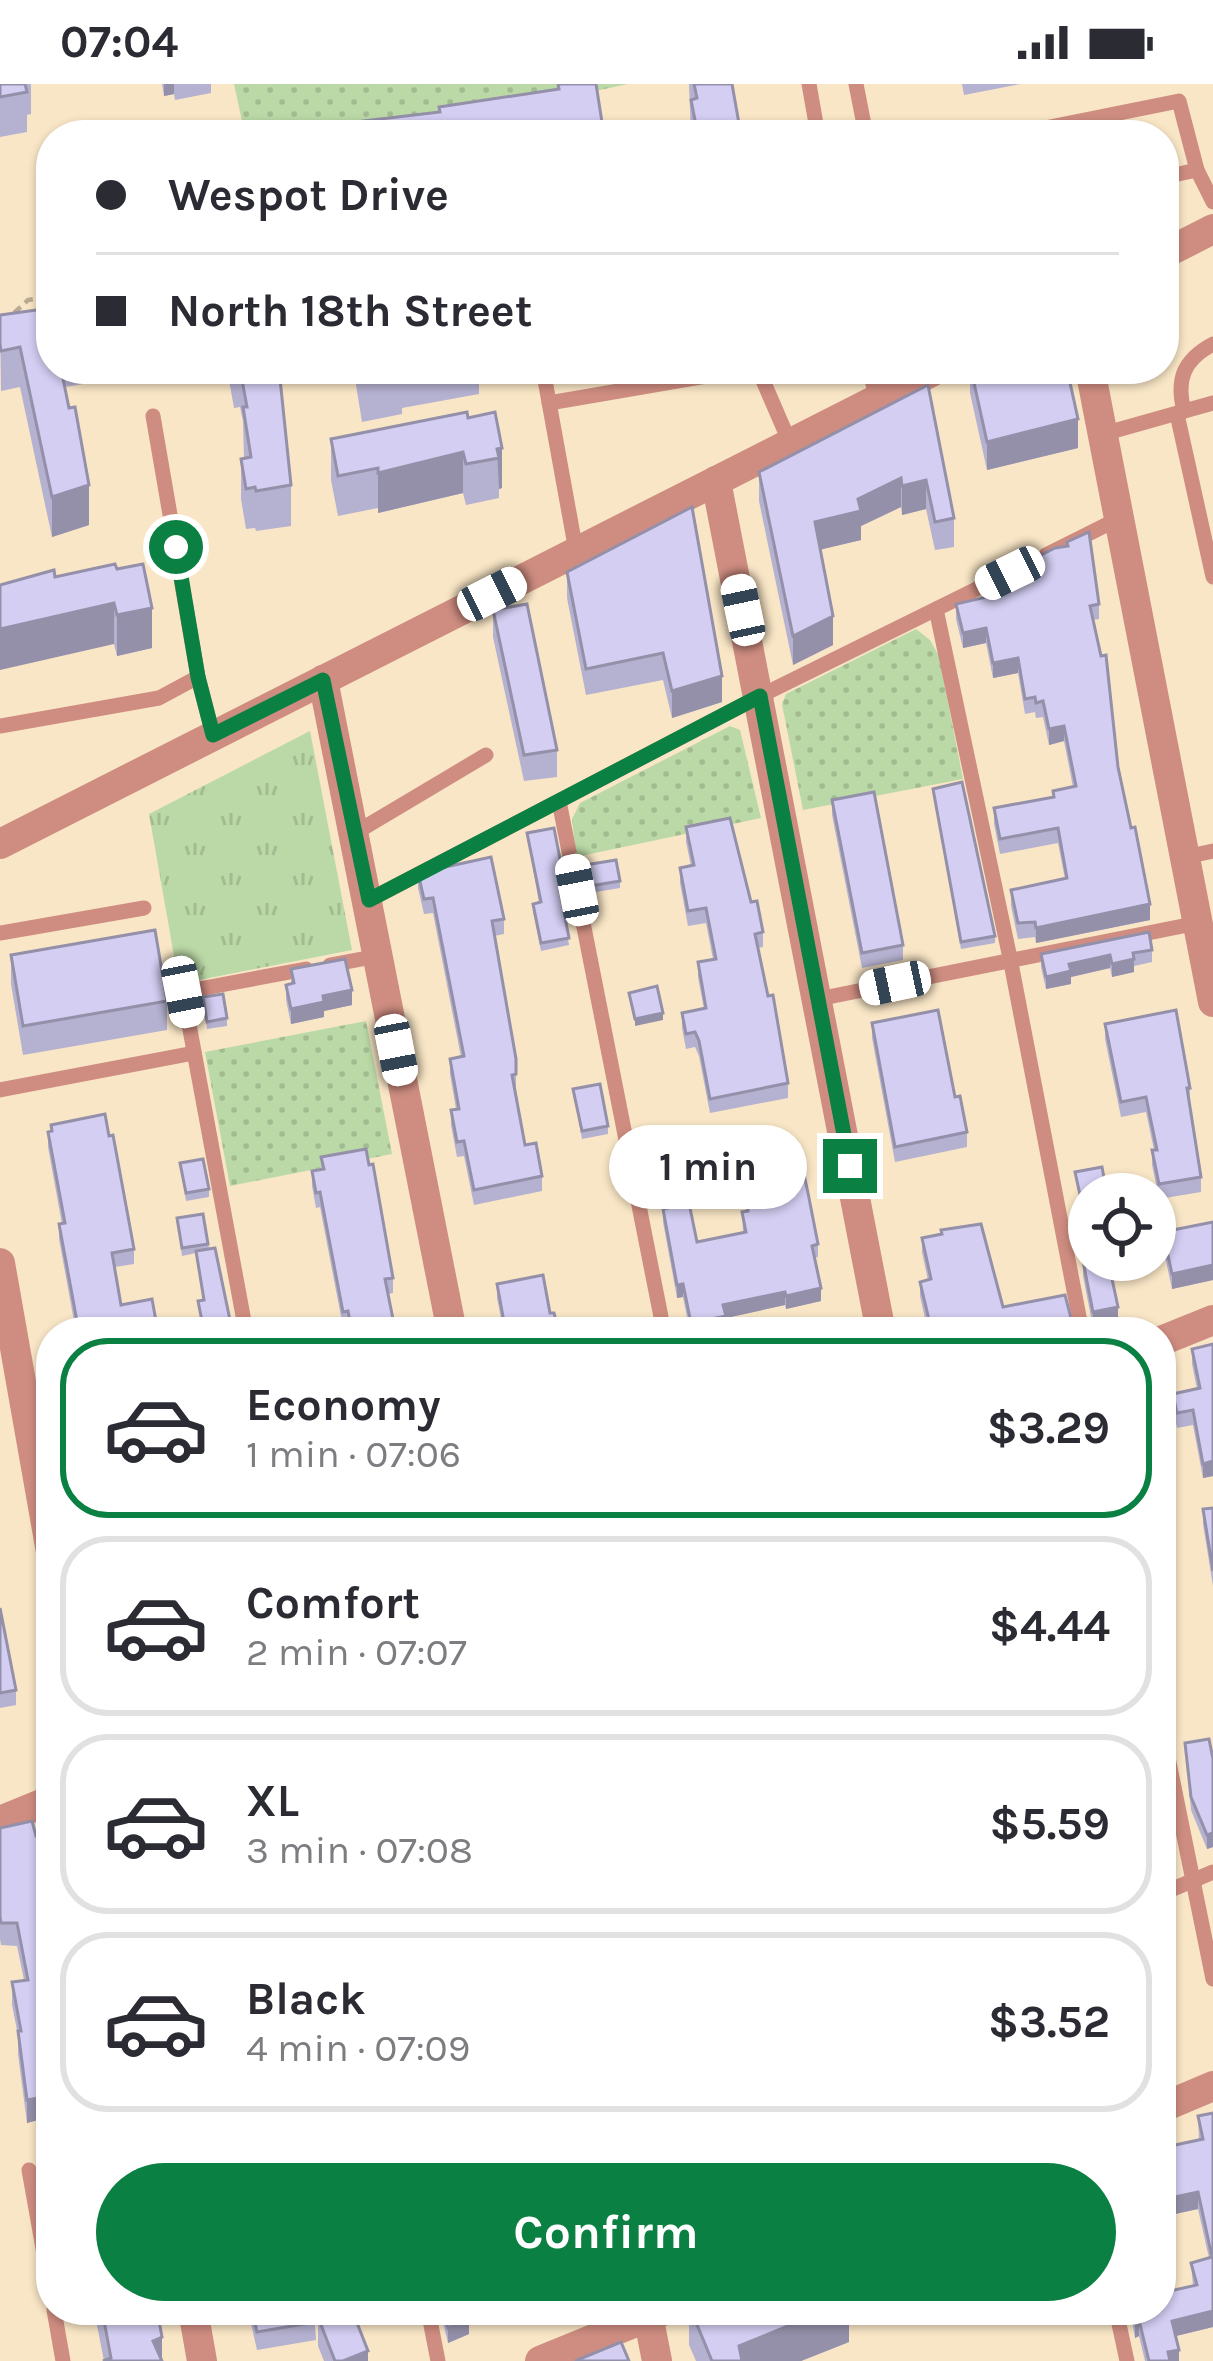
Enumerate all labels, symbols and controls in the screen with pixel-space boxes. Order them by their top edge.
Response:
text: 07:04 [60,16,178,68]
text: Wespot Drive [168,169,449,221]
text: North 18th Street [168,285,532,337]
route start [149,520,203,574]
car [970,541,1050,605]
car [452,562,532,626]
car [718,571,768,649]
car [552,851,602,929]
car [158,953,208,1031]
car [856,958,934,1008]
car [371,1011,421,1089]
callout: 1 min [610,1124,808,1208]
route end [823,1139,877,1193]
text: 1 min [659,1144,757,1190]
map controls [1068,1173,1176,1281]
button: locate [1068,1173,1176,1281]
icon: car [102,1374,210,1482]
text: Economy [246,1379,441,1431]
text: $3.29 [987,1402,1110,1454]
text: 1 min · 07:06 [246,1431,461,1477]
icon: car [102,1572,210,1680]
text: Comfort [246,1577,420,1629]
text: $4.44 [989,1600,1110,1652]
text: 2 min · 07:07 [246,1629,467,1675]
icon: car [102,1770,210,1878]
text: XL [246,1775,299,1827]
text: $5.59 [989,1798,1110,1850]
text: 3 min · 07:08 [246,1827,473,1873]
icon: car [102,1968,210,2076]
text: Black [246,1973,366,2025]
text: $3.52 [988,1996,1110,2048]
text: 4 min · 07:09 [246,2025,470,2071]
button: Confirm [96,2163,1116,2301]

